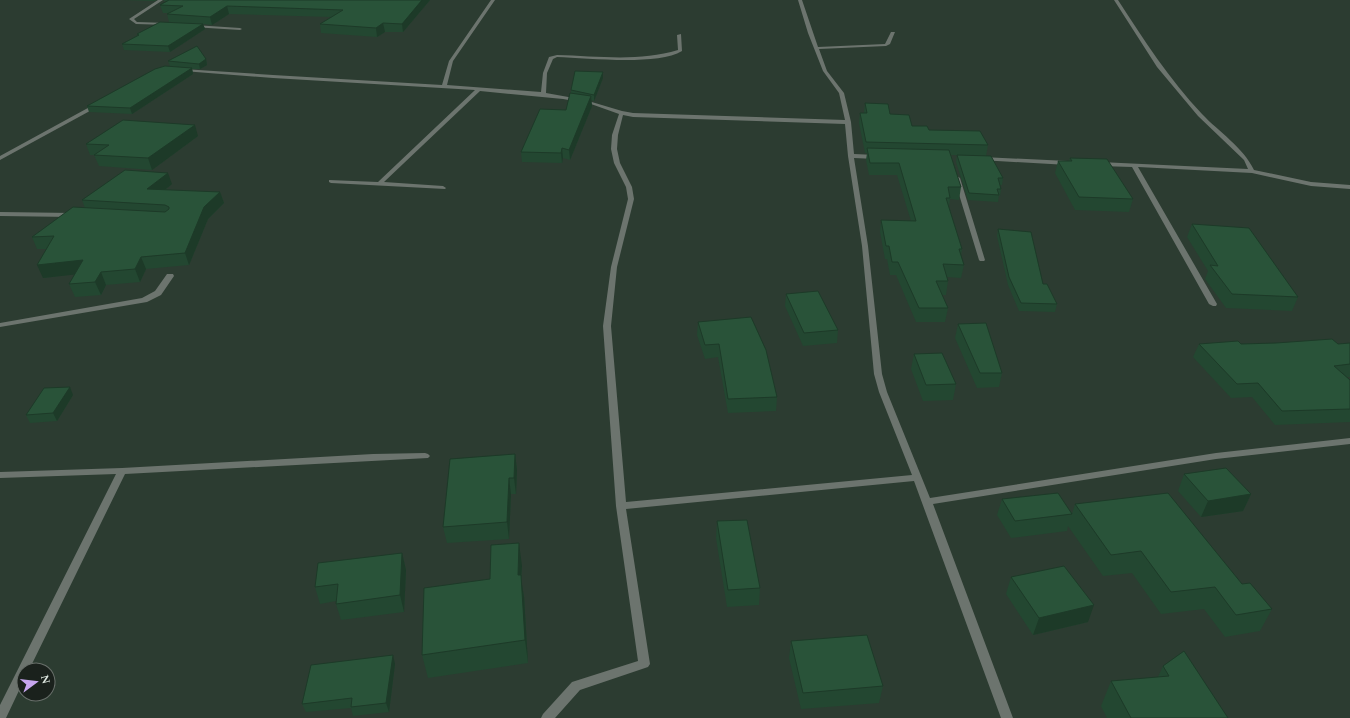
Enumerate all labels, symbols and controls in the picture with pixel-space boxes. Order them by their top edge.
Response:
north arrow [16,662,56,702]
text: N [36,673,55,686]

